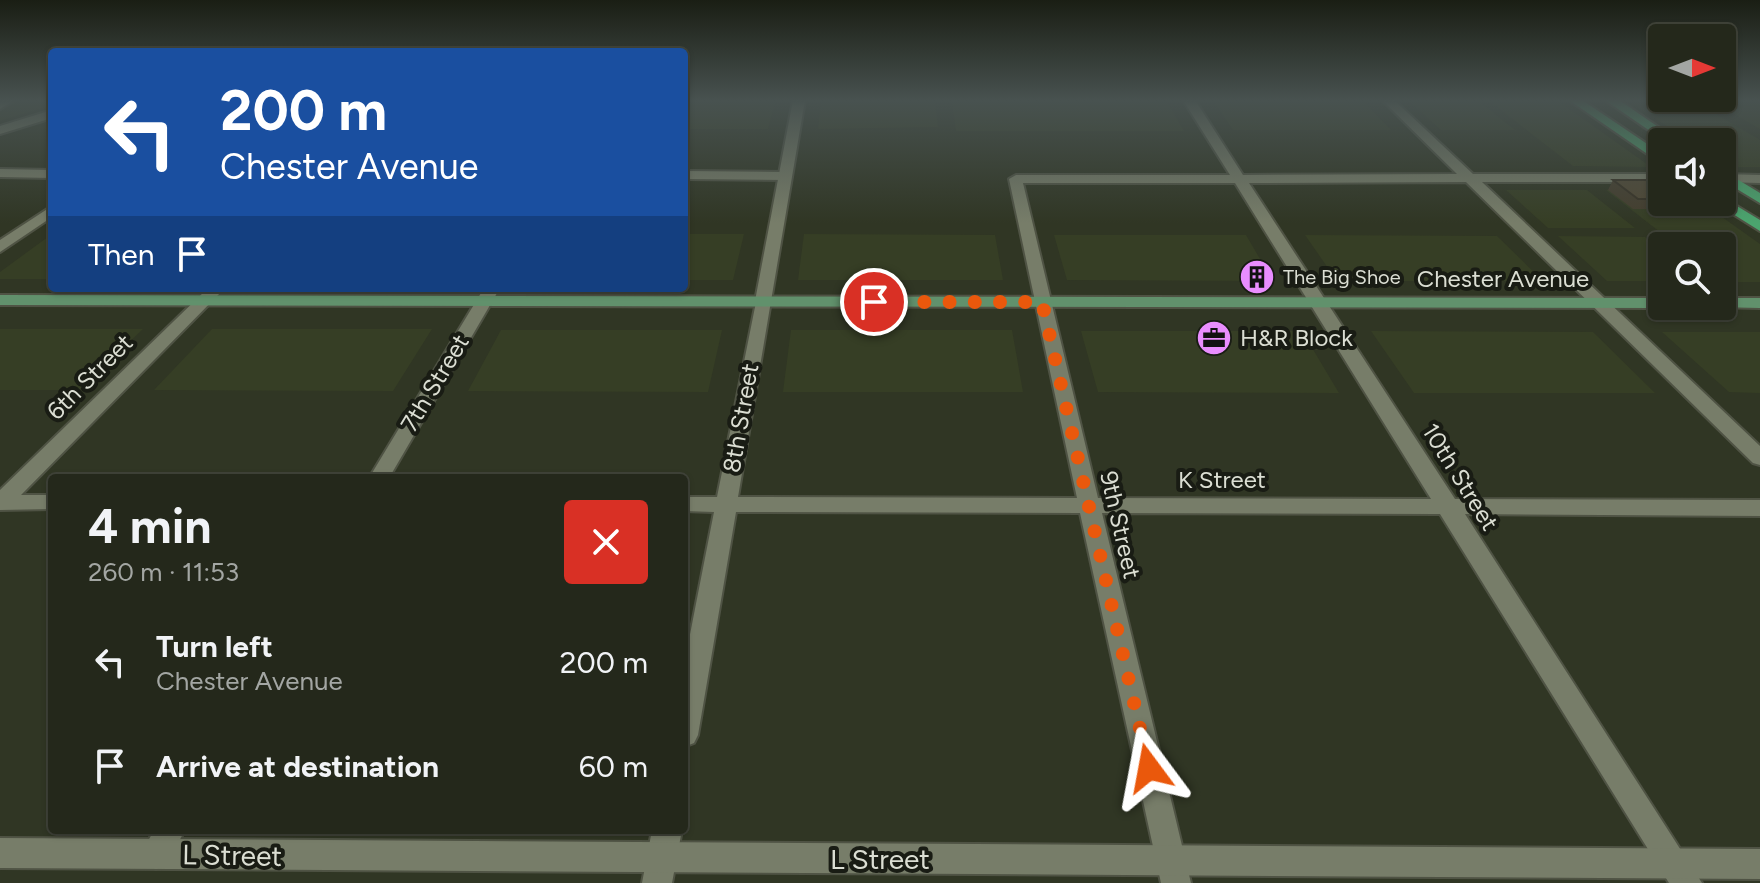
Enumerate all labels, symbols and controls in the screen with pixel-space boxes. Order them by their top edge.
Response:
north arrow [1648,24,1736,112]
map controls [1648,24,1736,320]
text: 200 m [220,77,387,144]
icon: left [88,80,192,184]
button: sound [1648,128,1736,216]
text: Chester Avenue [220,145,478,188]
icon: arrive [170,232,214,276]
button: search [1648,232,1736,320]
text: Then [88,236,154,273]
building icon: The Big Shoe [1238,258,1276,296]
street label: Chester Avenue [1417,264,1589,293]
place label: The Big Shoe [1283,265,1401,289]
pin [840,268,908,336]
icon: arrive [852,280,896,324]
office icon: H&R Block [1195,319,1233,357]
place label: H&R Block [1240,323,1353,352]
street label: 6th Street [41,328,139,426]
street label: 7th Street [394,329,475,437]
street label: 8th Street [717,361,764,475]
street label: 10th Street [1416,418,1505,536]
street label: K Street [1178,465,1266,494]
street label: 9th Street [1094,468,1147,581]
text: 4 min [88,497,212,555]
button: close [564,500,648,584]
text: 260 m · 11:53 [88,556,239,588]
text: Turn left [156,628,273,665]
icon: left [88,640,132,684]
text: 200 m [560,644,648,681]
text: Chester Avenue [156,665,343,697]
position arrow [1107,726,1191,810]
icon: arrive [88,744,132,788]
text: Arrive at destination [156,748,439,785]
text: 60 m [579,748,648,785]
street label: L Street [182,837,282,873]
street label: L Street [830,842,930,876]

